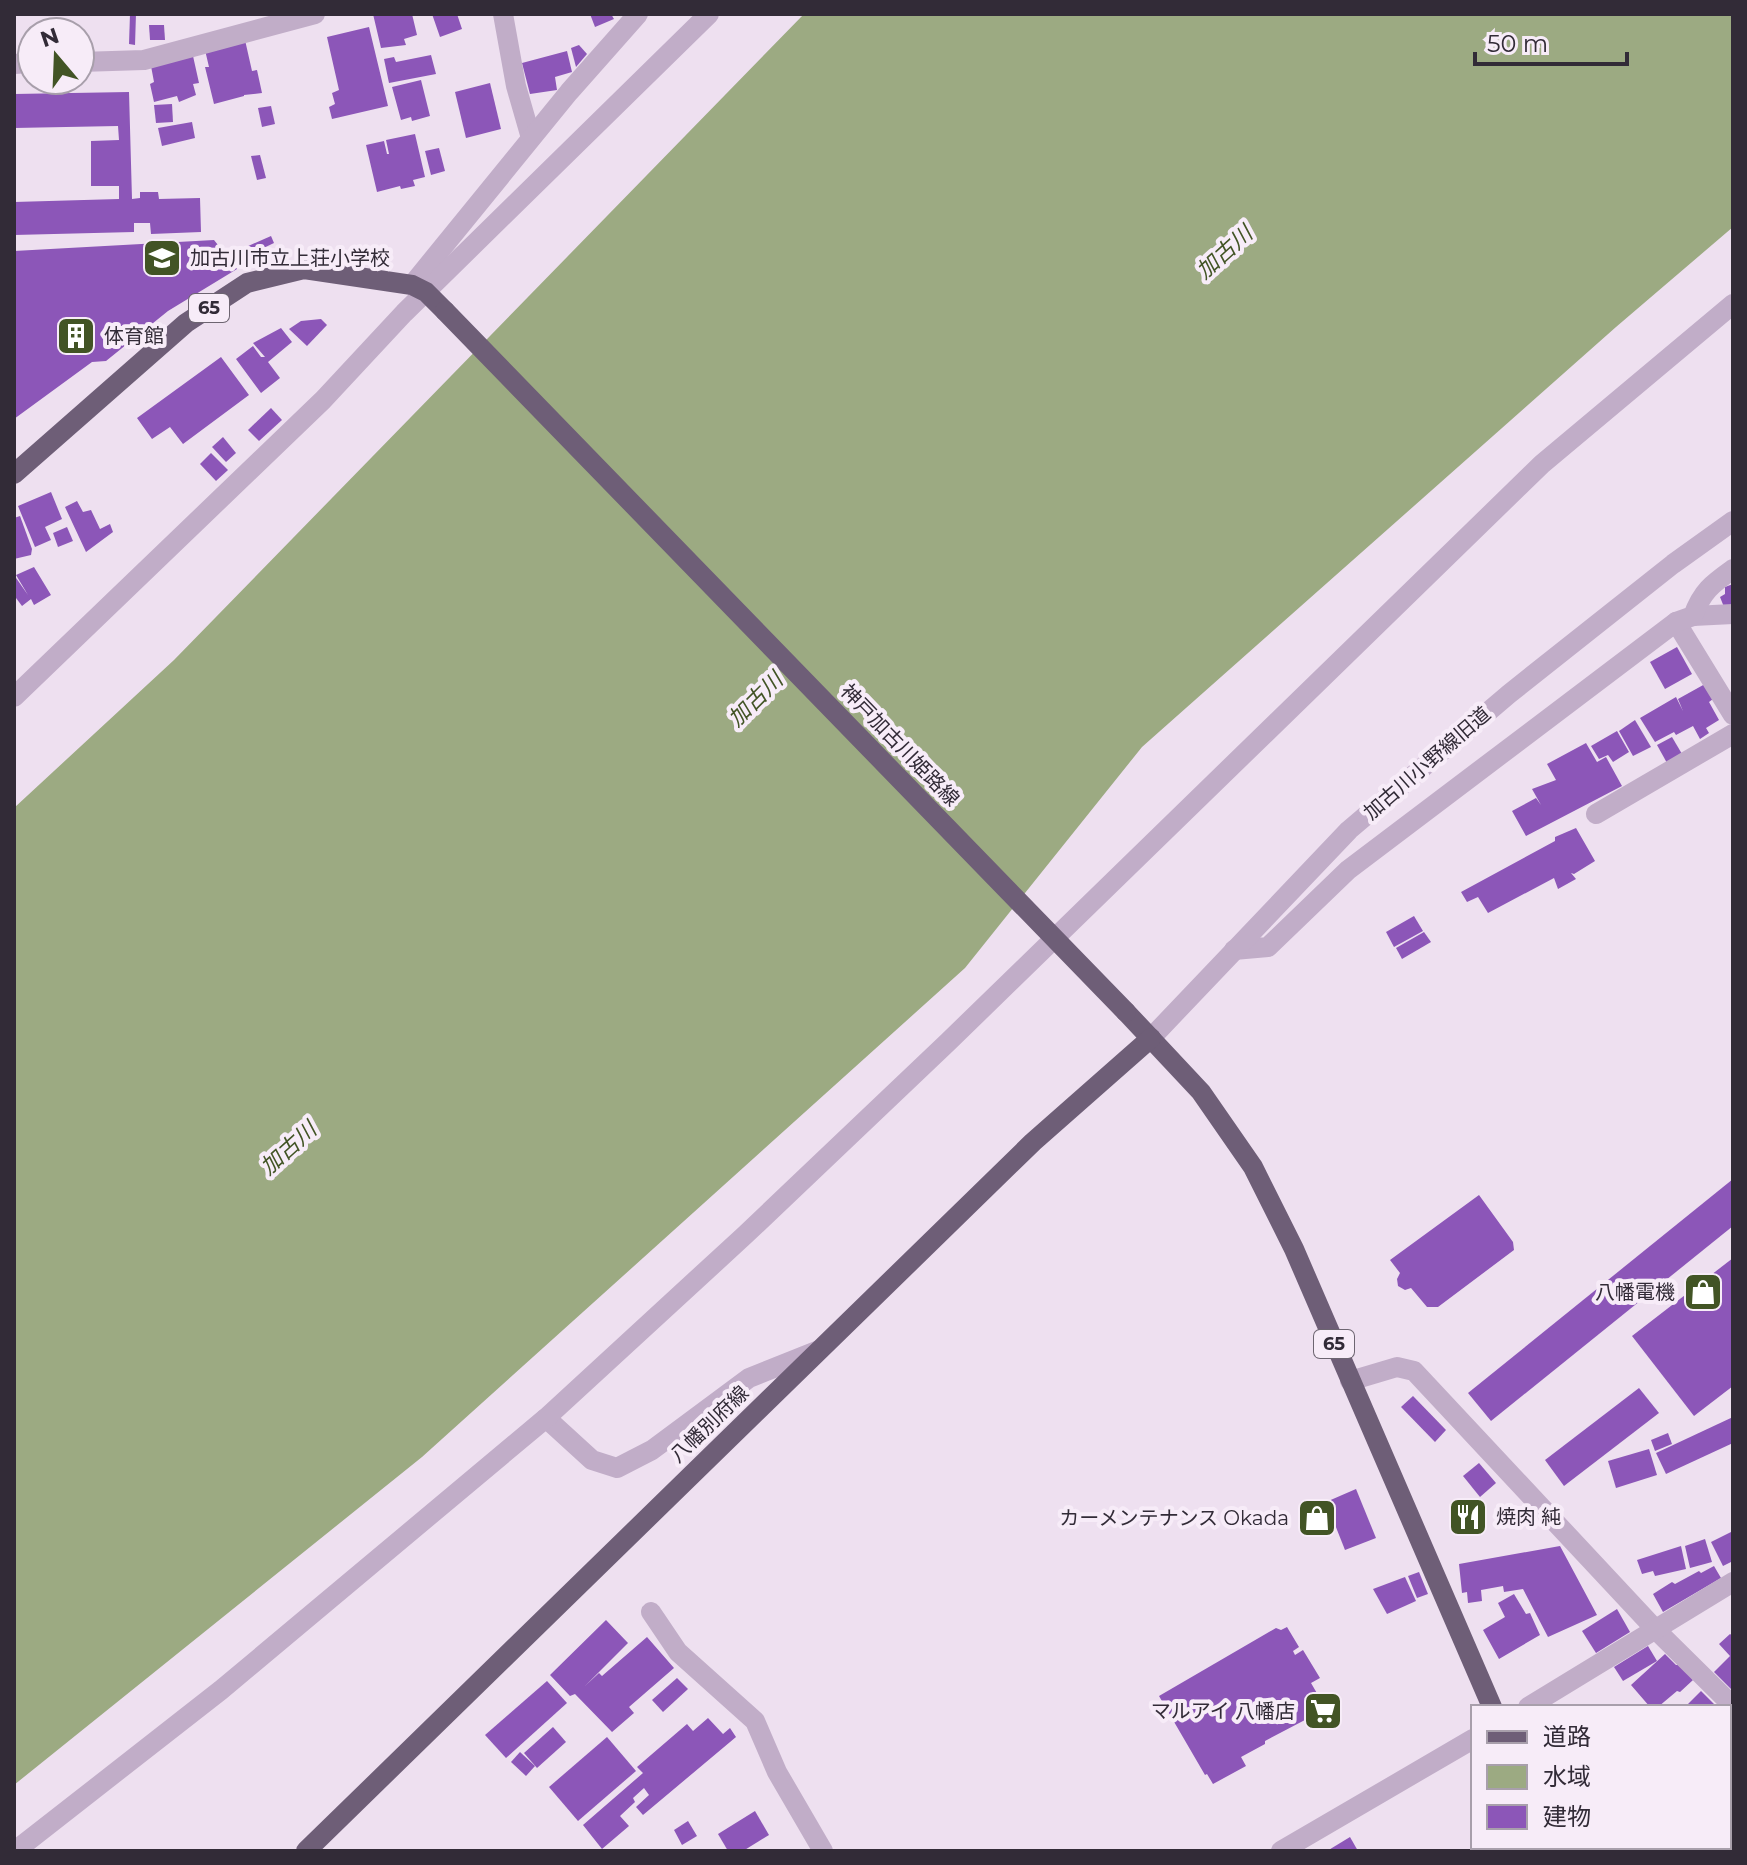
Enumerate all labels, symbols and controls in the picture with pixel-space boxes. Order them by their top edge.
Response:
north arrow [16,16,96,96]
scale bar [1475,16,1627,66]
text: N [37,22,62,53]
text: 50 m [1487,29,1548,58]
water label: 加古川 [1191,219,1259,284]
school or university icon: 加古川市立上荘小学校 [141,237,183,279]
place label: 加古川市立上荘小学校 [190,246,390,270]
road number: 65 [189,294,229,322]
building icon: 体育館 [55,315,97,357]
place label: 体育館 [104,324,164,348]
water label: 加古川 [722,665,790,732]
street label: 神戸加古川姫路線 [836,679,964,811]
street label: 加古川小野線旧道 [1359,701,1495,825]
water label: 加古川 [255,1115,323,1180]
shop icon: 八幡電機 [1682,1271,1724,1313]
place label: 八幡電機 [1595,1280,1675,1304]
road number: 65 [1314,1330,1354,1358]
street label: 八幡別府線 [665,1381,753,1467]
restaurant icon: 焼肉 純 [1447,1496,1489,1538]
shop icon: カーメンテナンス Okada [1296,1497,1338,1539]
place label: 焼肉 純 [1496,1505,1561,1529]
place label: カーメンテナンス Okada [1059,1506,1289,1530]
supermarket icon: マルアイ 八幡店 [1302,1690,1344,1732]
place label: マルアイ 八幡店 [1151,1699,1295,1723]
legend [1471,1705,1731,1849]
text: 道路 [1543,1722,1591,1751]
text: 水域 [1543,1762,1591,1791]
text: 建物 [1543,1802,1591,1831]

